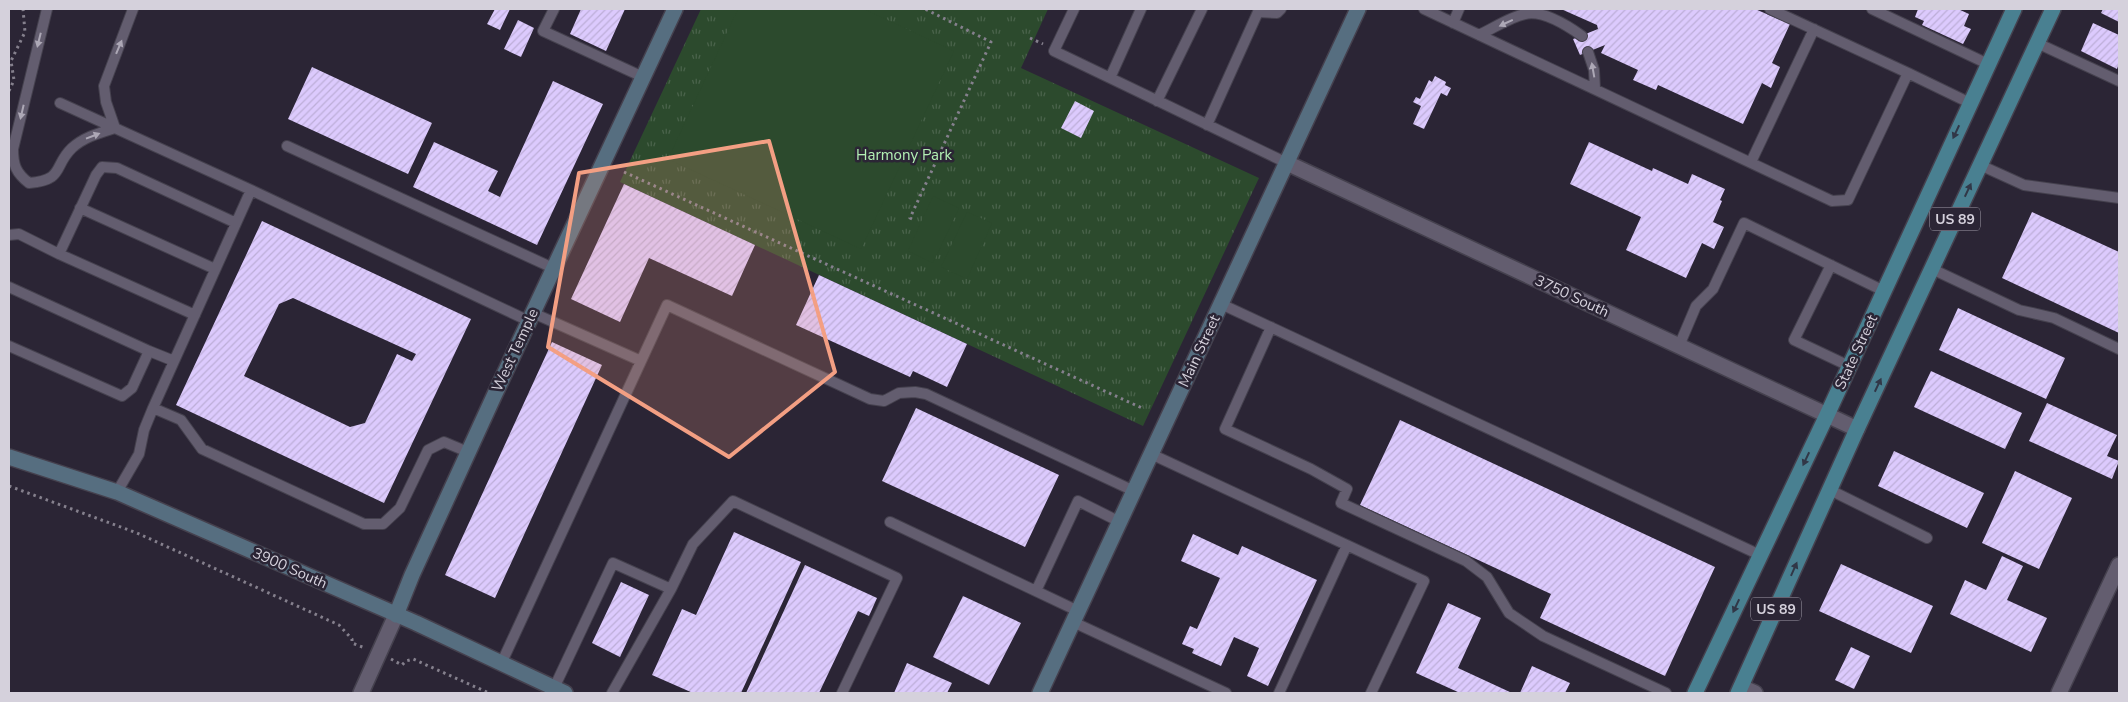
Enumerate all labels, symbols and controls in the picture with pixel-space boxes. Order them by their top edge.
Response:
one-way arrow [1499,19,1513,27]
one-way arrow [35,32,43,47]
one-way arrow [115,40,123,54]
one-way arrow [1588,62,1596,78]
one-way arrow [18,105,26,120]
one-way arrow [1952,125,1960,139]
one-way arrow [86,132,101,140]
park label: Harmony Park [856,145,952,165]
one-way arrow [1965,183,1973,197]
road number: US 89 [1930,208,1980,230]
street label: 3750 South [1532,270,1612,322]
street label: West Temple [487,305,543,395]
street label: Main Street [1174,311,1225,390]
street label: State Street [1830,311,1882,393]
one-way arrow [1874,378,1882,392]
one-way arrow [1801,452,1809,466]
street label: 3900 South [250,543,330,593]
one-way arrow [1790,562,1798,576]
road number: US 89 [1751,598,1801,620]
one-way arrow [1732,599,1740,613]

